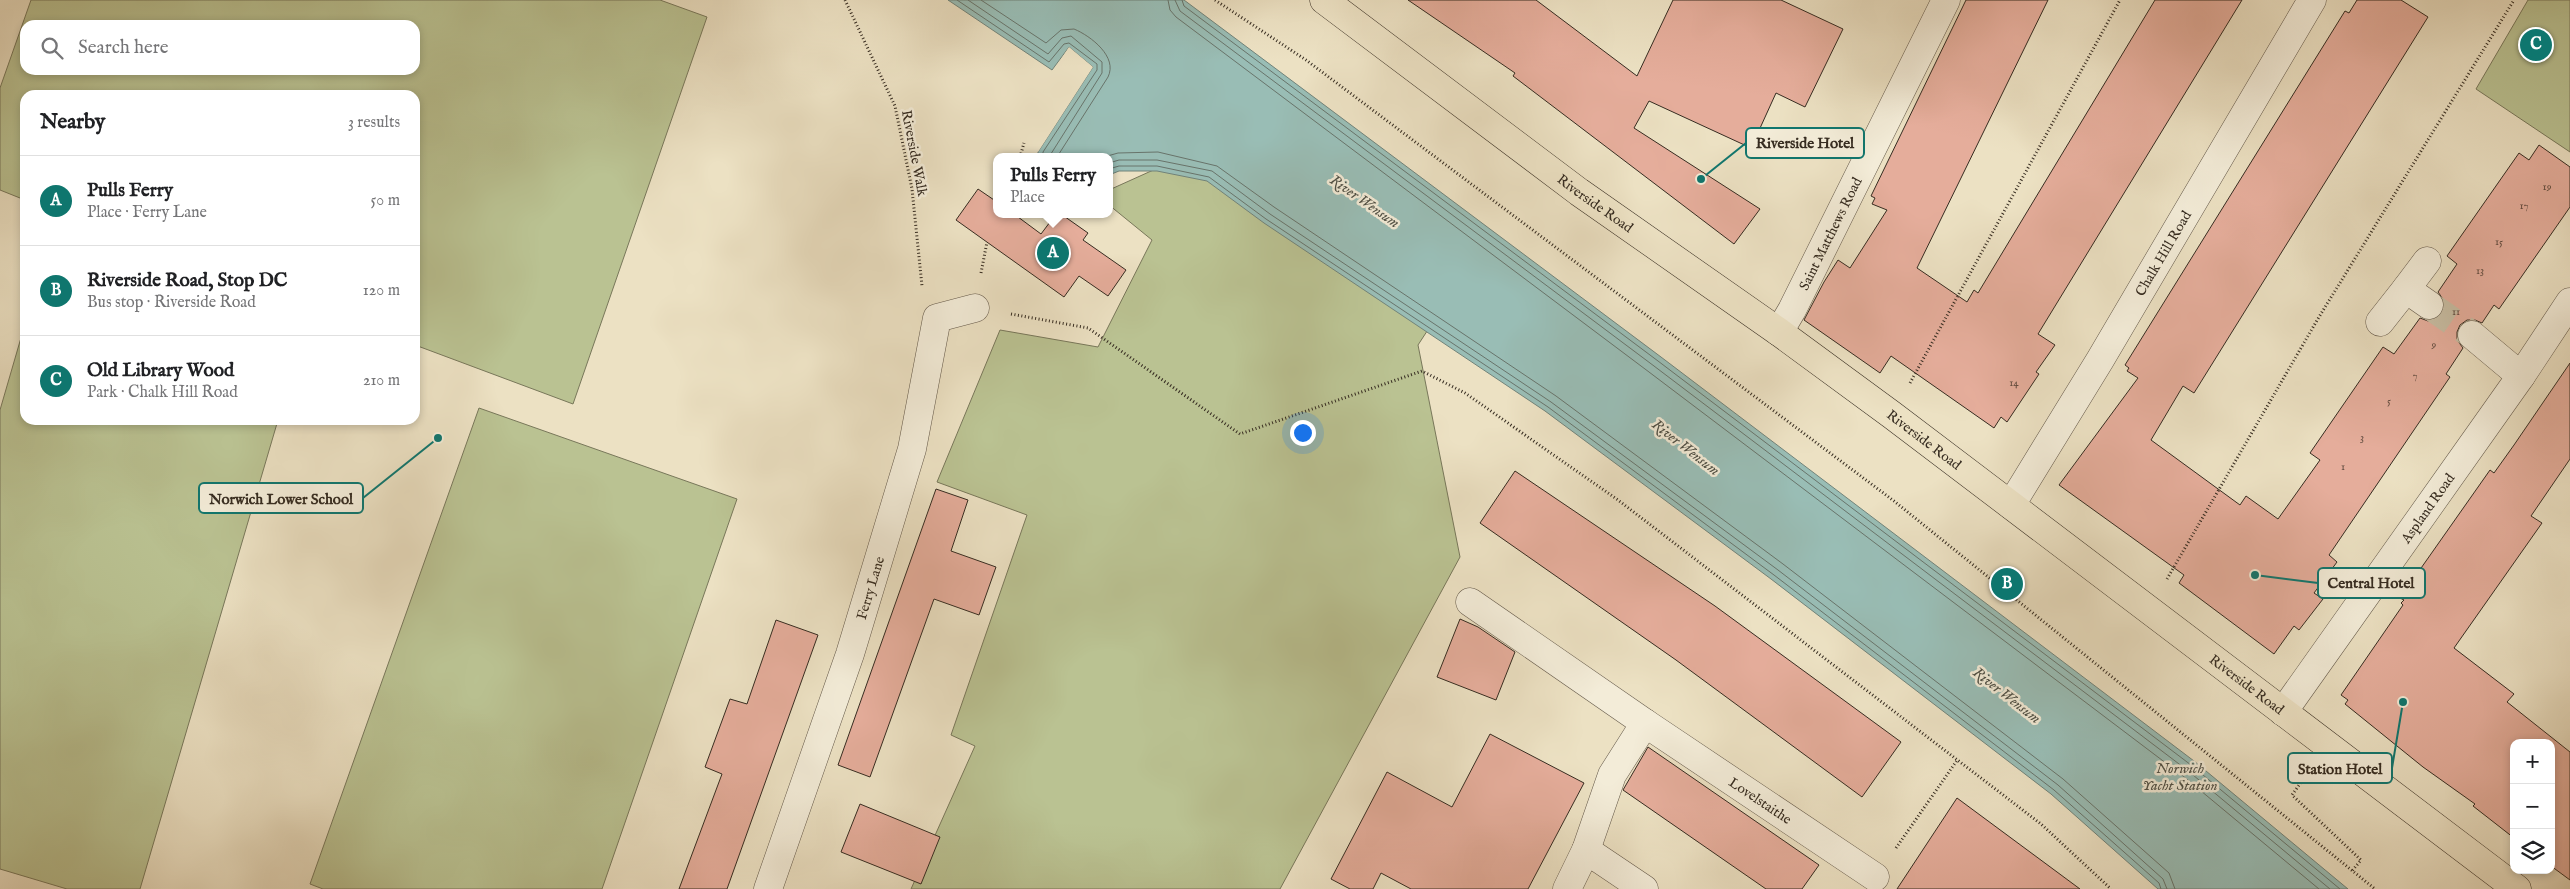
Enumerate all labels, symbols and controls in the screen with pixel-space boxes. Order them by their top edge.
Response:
search box [20,20,420,75]
pin: C [2520,26,2552,64]
icon: search [38,34,66,62]
text: Search here [78,36,169,60]
text: Nearby [40,109,105,136]
street label: Riverside Walk [897,109,931,198]
text: 3 results [348,113,400,133]
callout: Riverside Hotel [1746,128,1864,158]
text: Riverside Hotel [1756,134,1855,153]
popup [993,153,1113,218]
text: Pulls Ferry [1010,164,1096,188]
water label: River Wensum [1326,170,1403,232]
street label: Riverside Road [1553,171,1637,237]
street label: Saint Matthews Road [1795,174,1867,293]
text: Pulls Ferry [87,179,173,203]
house number: 19 [2543,180,2552,194]
text: Place [1010,188,1045,208]
text: A [51,191,61,211]
text: 50 m [371,191,400,211]
house number: 17 [2519,199,2529,213]
text: Place · Ferry Lane [87,203,207,223]
street label: Chalk Hill Road [2132,207,2196,300]
pin: A [1037,234,1069,272]
house number: 15 [2495,235,2503,249]
house number: 13 [2476,264,2484,278]
text: Riverside Road, Stop DC [87,269,287,293]
text: B [51,281,61,301]
text: 120 m [363,281,400,301]
text: Bus stop · Riverside Road [87,293,256,313]
house number: 11 [2452,305,2460,319]
house number: 9 [2431,338,2437,352]
text: Old Library Wood [87,359,234,383]
house number: 7 [2412,369,2418,383]
text: C [50,371,62,391]
text: 210 m [363,371,400,391]
house number: 14 [2009,376,2019,390]
text: Park · Chalk Hill Road [87,383,238,403]
house number: 5 [2387,394,2391,408]
street label: Riverside Road [1883,406,1965,475]
water label: River Wensum [1648,415,1723,480]
your location [1290,420,1316,446]
house number: 3 [2360,431,2364,445]
house number: 1 [2341,460,2345,474]
street label: Aspland Road [2397,470,2460,548]
callout: Norwich Lower School [199,483,363,513]
text: Norwich Lower School [208,490,354,509]
street label: Ferry Lane [853,554,889,622]
pin: B [1991,565,2023,603]
callout: Central Hotel [2318,568,2425,598]
text: Central Hotel [2328,574,2415,593]
street label: Riverside Road [2205,651,2288,719]
water label: River Wensum [1969,663,2044,728]
map controls [2510,739,2555,874]
button: + [2510,739,2555,784]
callout: Station Hotel [2288,753,2392,783]
water label: Norwich Yacht Station [2142,759,2218,795]
text: Station Hotel [2298,760,2383,779]
street label: Lovelstaithe [1725,774,1795,829]
button: − [2510,784,2555,829]
button: layers [2510,829,2555,874]

